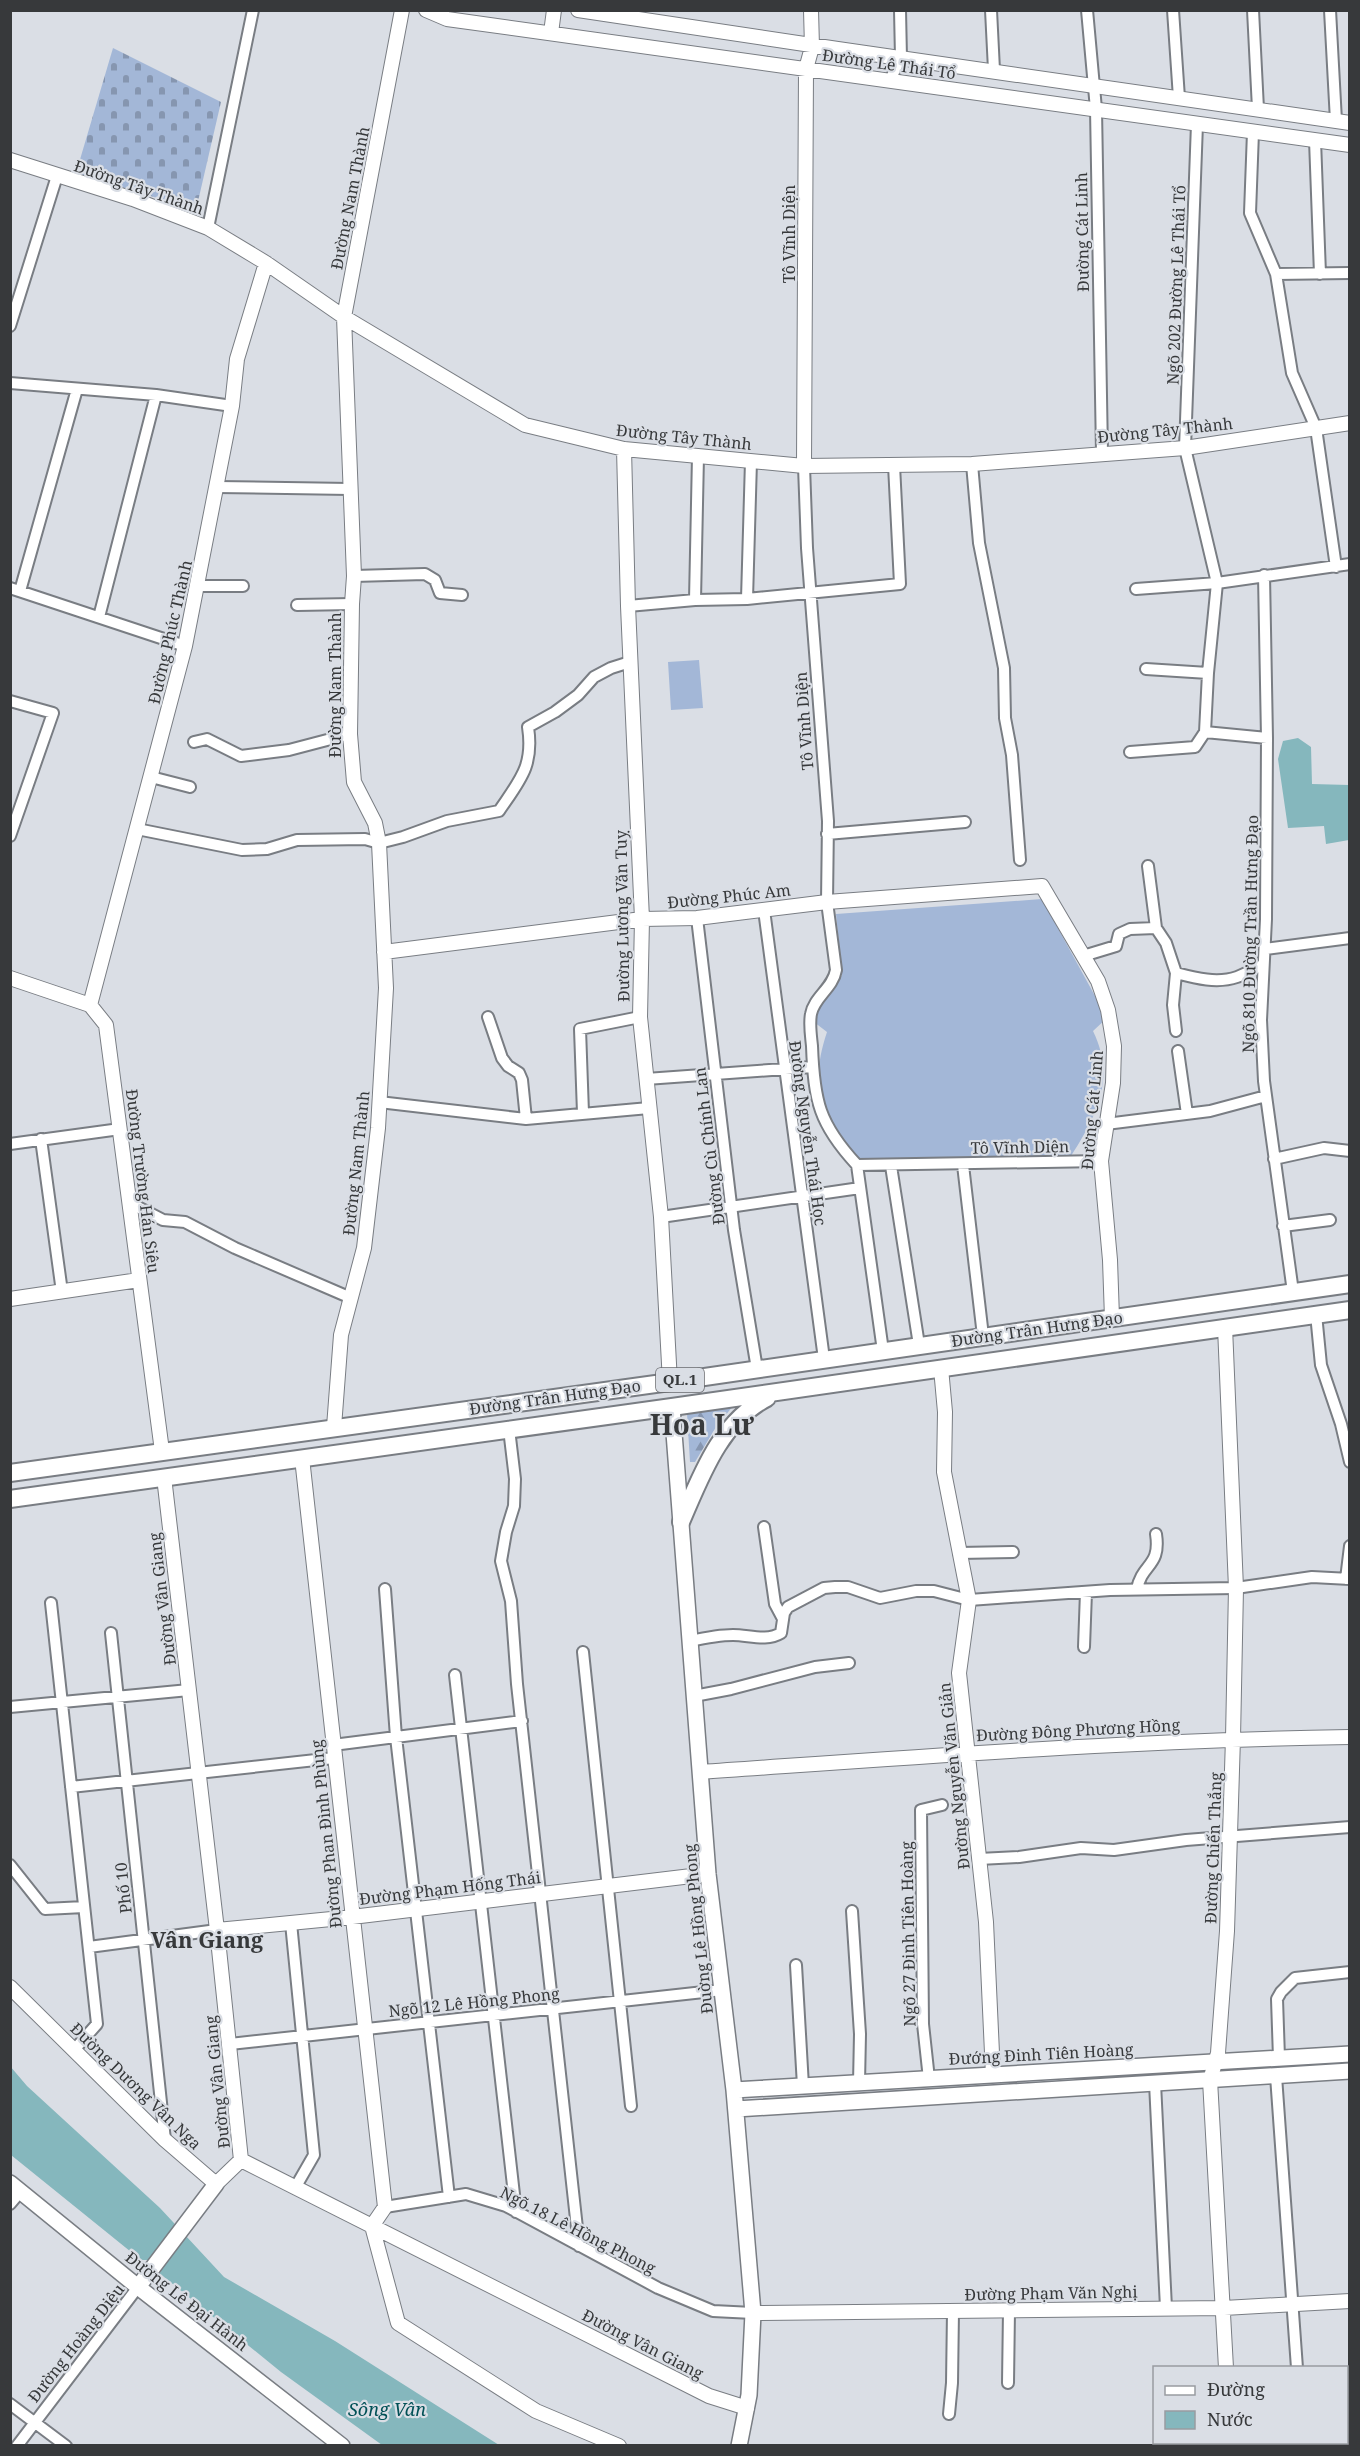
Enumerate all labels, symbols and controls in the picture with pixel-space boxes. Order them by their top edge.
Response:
street label: Đường Lê Thái Tổ [821,44,957,84]
street label: Đường Nam Thành [325,124,375,272]
street label: Đường Tây Thành [71,154,207,220]
street label: Đường Cát Linh [1070,172,1094,292]
street label: Tô Vĩnh Diện [778,185,800,283]
street label: Ngõ 202 Đường Lê Thái Tổ [1162,185,1190,385]
street label: Đường Tây Thành [1096,412,1234,448]
street label: Đường Tây Thành [615,419,753,455]
street label: Đường Phúc Thành [143,558,197,706]
street label: Đường Nam Thành [324,612,346,758]
street label: Tô Vĩnh Diện [790,671,818,771]
street label: Ngõ 810 Đường Trần Hưng Đạo [1237,815,1263,1053]
street label: Đường Lương Văn Tuỵ [609,829,634,1002]
street label: Đường Phúc Am [666,879,792,913]
street label: Đường Nguyễn Thái Học [784,1039,832,1227]
street label: Đường Cát Linh [1076,1049,1108,1171]
street label: Đường Cù Chính Lan [688,1066,730,1226]
street label: Đường Trường Hán Siêu [121,1088,165,1274]
street label: Đường Nam Thành [337,1089,375,1237]
street label: Tô Vĩnh Diện [971,1135,1069,1159]
street label: Đường Trân Hưng Đạo [950,1306,1124,1352]
road number: QL.1 [656,1368,704,1392]
street label: Đường Trân Hưng Đạo [468,1374,642,1420]
district label: Hoa Lư [650,1405,754,1443]
street label: Đường Vân Giang [143,1531,181,1667]
street label: Đường Nguyễn Văn Giản [933,1681,975,1871]
street label: Đường Đông Phương Hồng [975,1714,1181,1746]
street label: Đường Phan Đình Phùng [305,1738,347,1929]
street label: Đường Chiến Thắng [1199,1771,1227,1924]
street label: Ngõ 27 Đinh Tiên Hoàng [895,1841,921,2027]
street label: Đuờng Lê Hồng Phong [678,1843,718,2015]
street label: Phố 10 [109,1861,137,1915]
street label: Đường Phạm Hống Thái [358,1866,542,1910]
district label: Vân Giang [151,1924,264,1954]
street label: Ngõ 12 Lê Hồng Phong [387,1982,561,2022]
street label: Đường Vân Giang [199,2014,235,2149]
street label: Đường Dương Vân Nga [66,2018,206,2154]
street label: Đướng Đinh Tiên Hoàng [948,2038,1134,2070]
street label: Ngõ 18 Lê Hồng Phong [496,2181,660,2279]
street label: Đường Lê Đại Hành [121,2246,253,2356]
street label: Đường Hoàng Diệu [23,2279,129,2407]
street label: Đường Phạm Văn Nghị [964,2280,1138,2306]
street label: Đường Vân Giang [579,2304,708,2384]
legend [1153,2366,1348,2444]
text: Đường [1207,2377,1265,2401]
water label: Sông Vân [348,2397,426,2421]
text: Nước [1207,2407,1253,2431]

